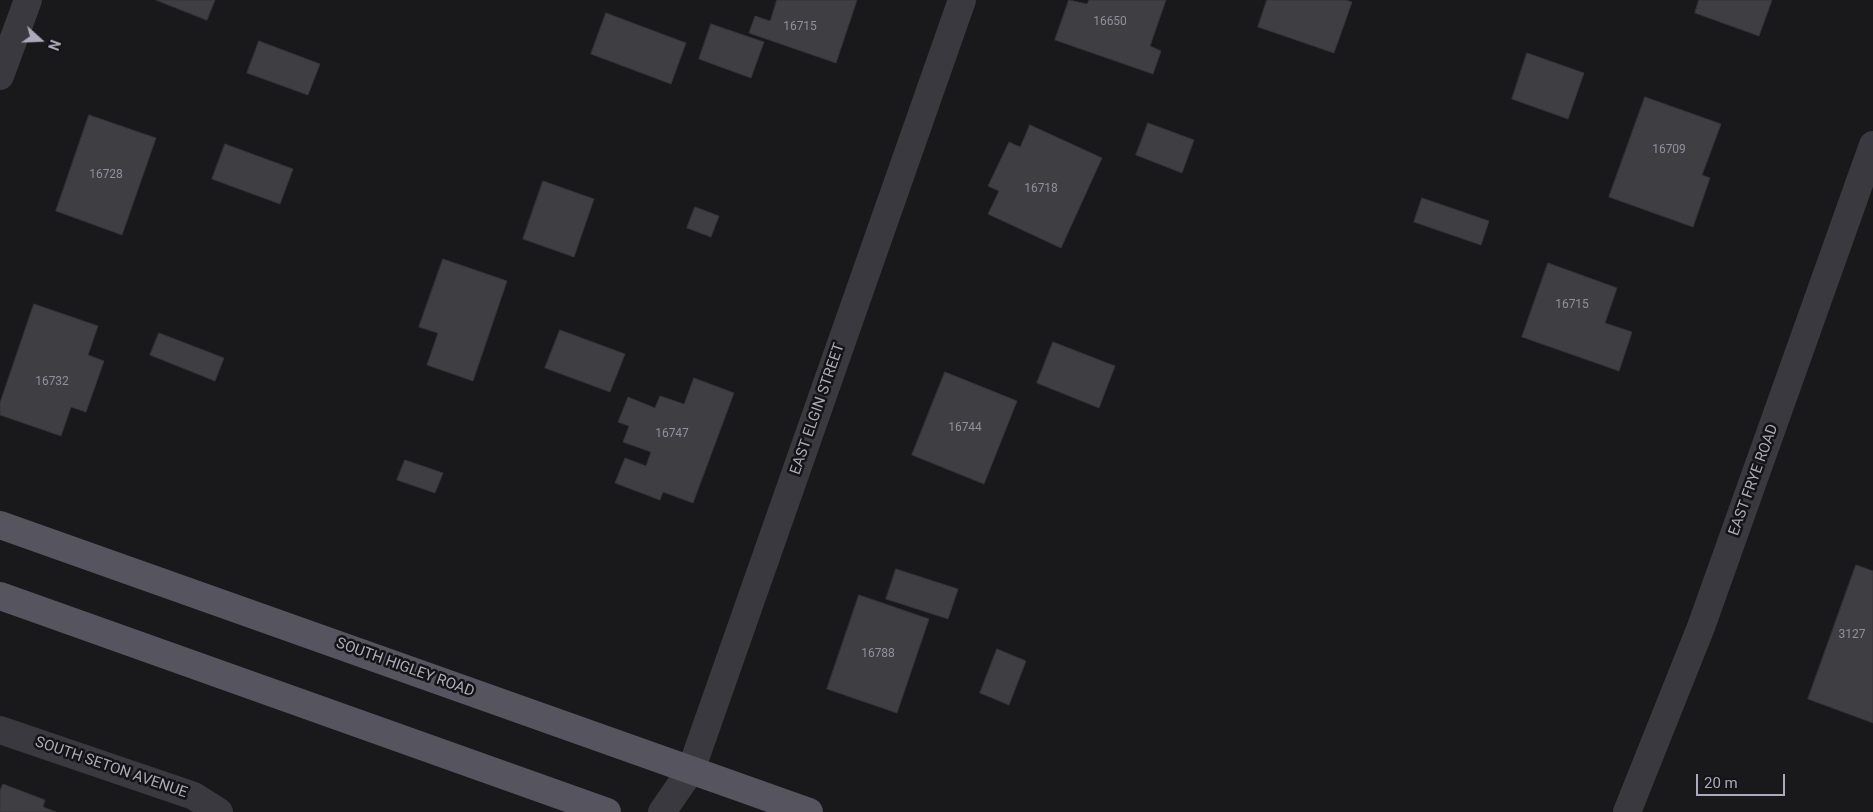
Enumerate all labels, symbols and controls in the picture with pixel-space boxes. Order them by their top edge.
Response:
north arrow [15,15,65,65]
house number: 16650 [1093,15,1127,29]
house number: 16715 [783,20,817,34]
text: N [45,38,63,53]
house number: 16709 [1652,143,1686,157]
house number: 16728 [89,168,123,182]
house number: 16718 [1024,182,1058,196]
house number: 16715 [1555,298,1589,312]
street label: EAST ELGIN STREET [787,341,849,477]
house number: 16732 [35,375,69,389]
house number: 16744 [948,421,982,435]
street label: EAST FRYE ROAD [1725,422,1783,538]
house number: 16747 [655,427,689,441]
house number: 3127 [1839,628,1865,642]
street label: SOUTH HIGLEY ROAD [333,635,477,701]
house number: 16788 [861,647,895,661]
street label: SOUTH SETON AVENUE [33,734,189,802]
scale bar [1698,764,1787,796]
text: 20 m [1704,774,1738,792]

